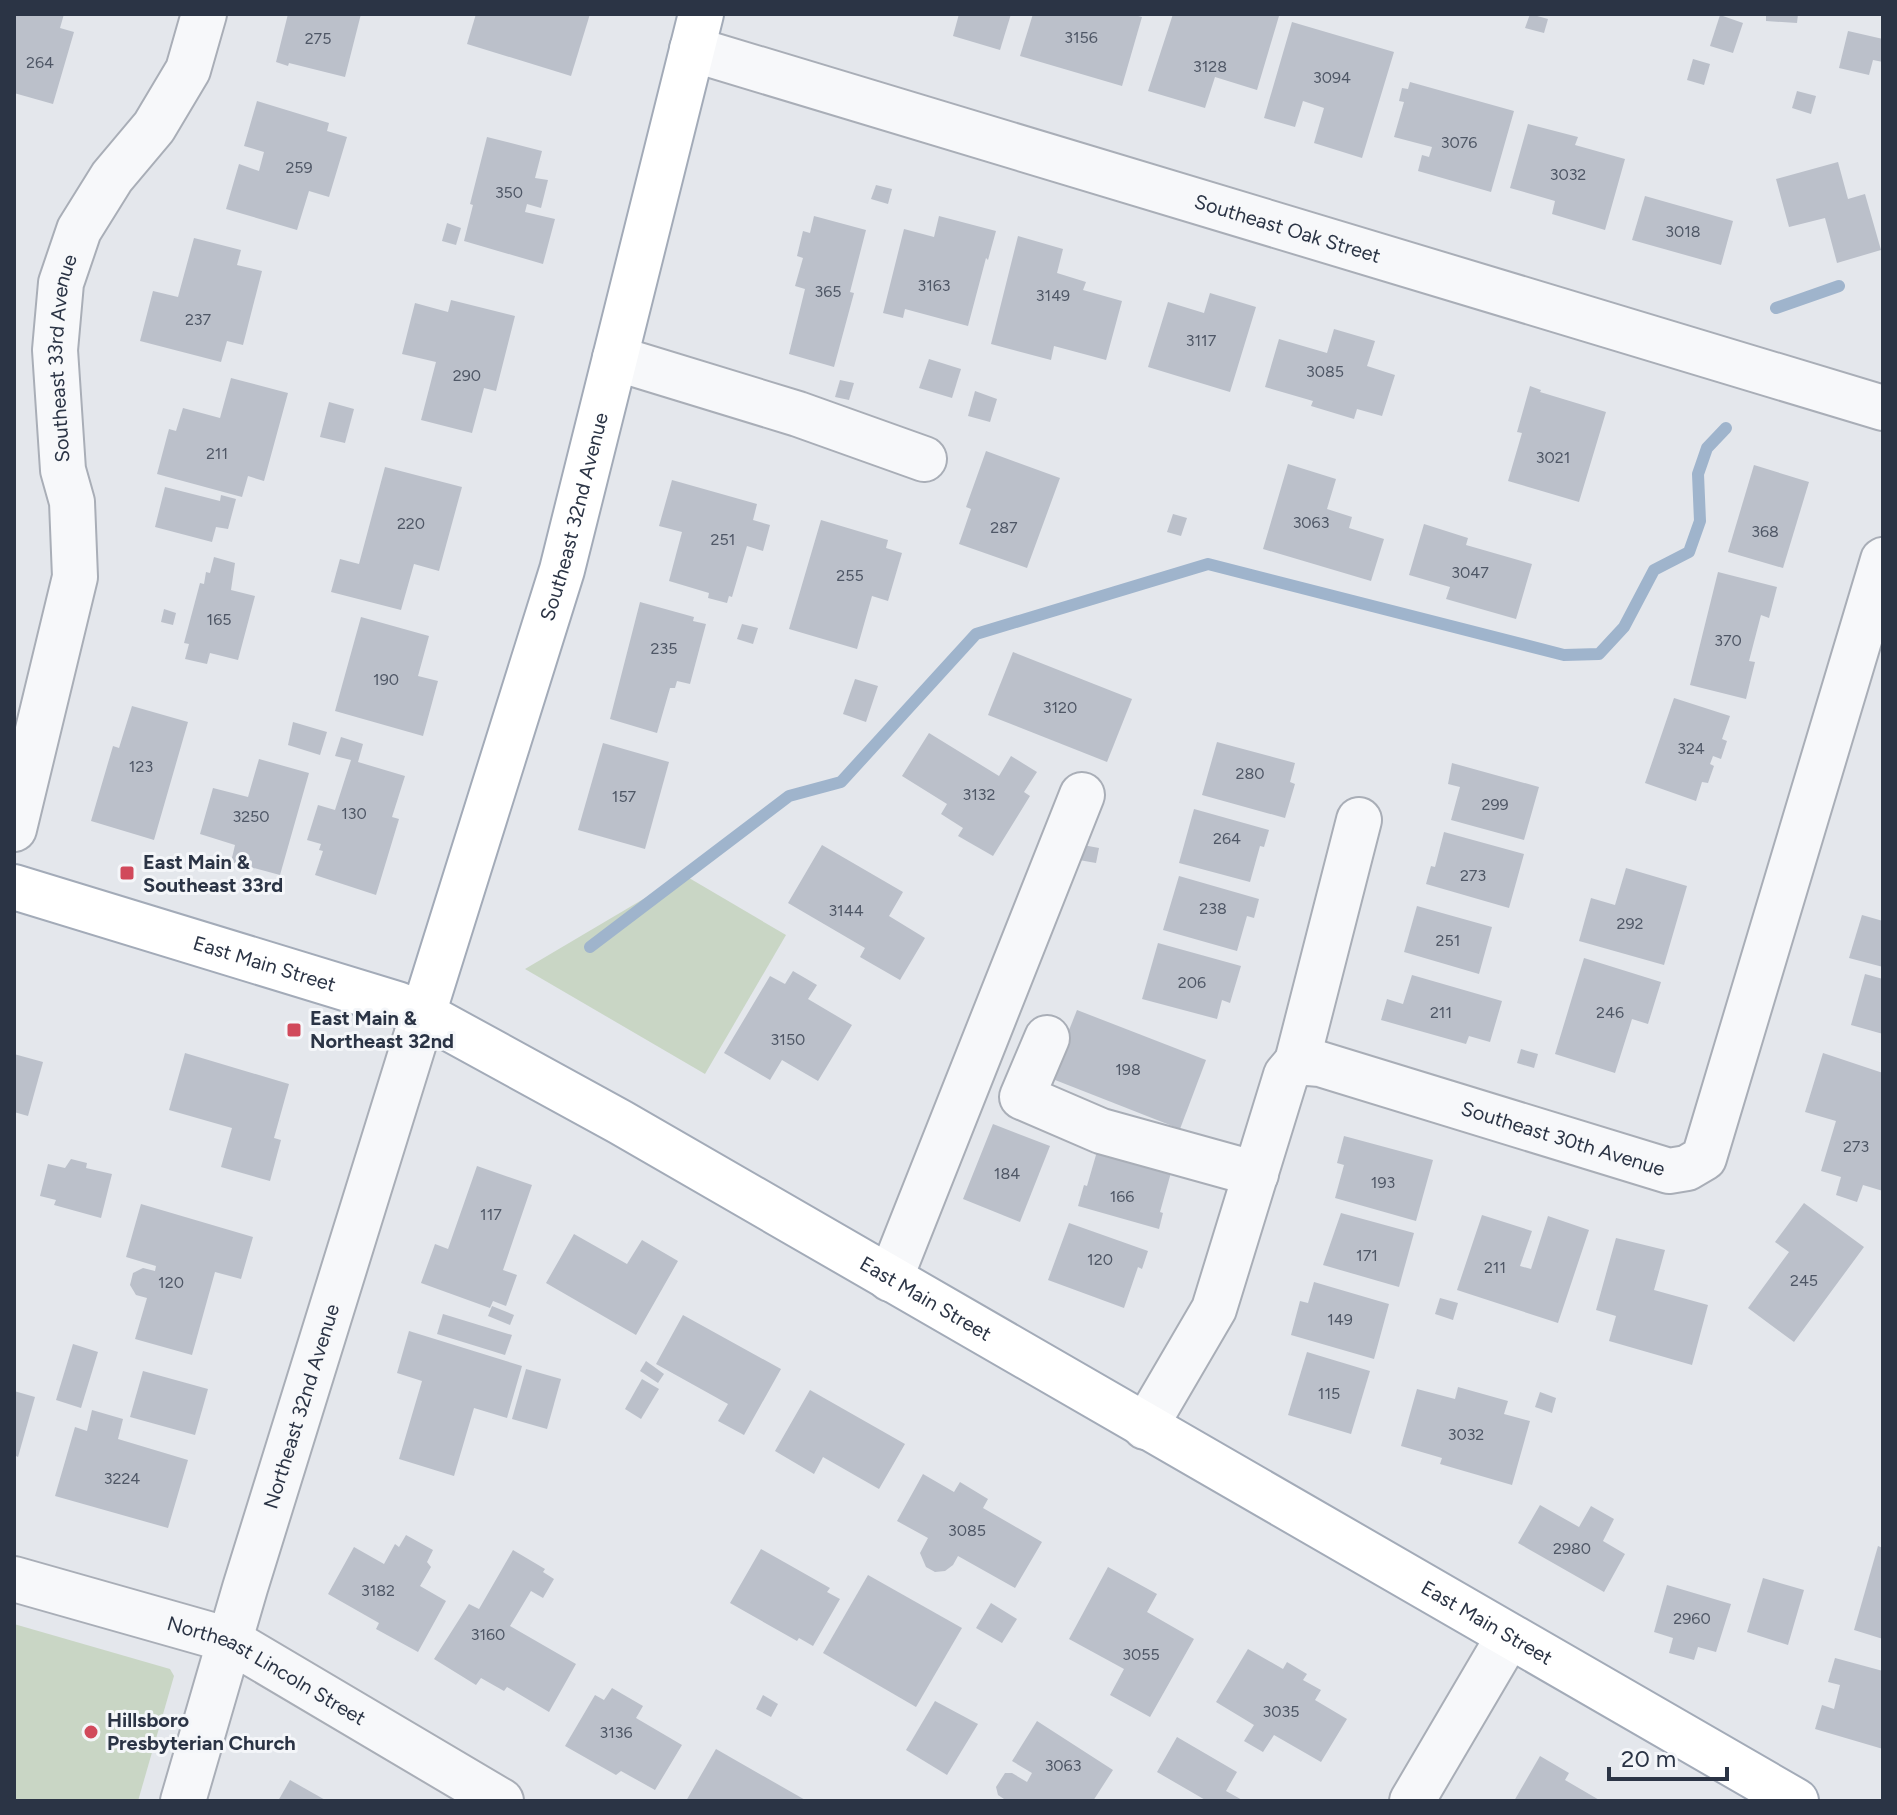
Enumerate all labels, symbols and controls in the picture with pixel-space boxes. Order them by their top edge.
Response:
house number: 3156 [1064,28,1098,47]
house number: 275 [305,29,331,48]
house number: 264 [26,53,54,72]
house number: 3128 [1193,57,1227,76]
house number: 3094 [1313,68,1351,87]
house number: 3076 [1441,133,1477,152]
house number: 259 [285,158,313,177]
house number: 3032 [1550,165,1586,184]
house number: 350 [495,183,523,202]
street label: Southeast Oak Street [1192,189,1383,268]
house number: 3018 [1665,222,1701,241]
street label: Southeast 33rd Avenue [43,251,82,463]
house number: 3163 [917,276,951,295]
house number: 365 [815,282,841,301]
house number: 3149 [1036,286,1070,305]
house number: 237 [185,310,212,329]
house number: 3117 [1186,331,1217,350]
house number: 3085 [1306,362,1344,381]
house number: 290 [453,366,481,385]
street label: Southeast 32nd Avenue [535,410,613,624]
house number: 211 [206,444,228,463]
house number: 3021 [1536,448,1570,467]
house number: 3063 [1293,513,1329,532]
house number: 220 [397,514,425,533]
house number: 287 [990,518,1018,537]
house number: 368 [1751,522,1779,541]
house number: 251 [711,530,735,549]
house number: 3047 [1451,563,1489,582]
house number: 255 [836,566,864,585]
house number: 165 [207,610,231,629]
house number: 370 [1714,631,1742,650]
house number: 235 [651,639,677,658]
house number: 190 [373,670,399,689]
house number: 3120 [1043,698,1077,717]
house number: 324 [1677,739,1705,758]
house number: 123 [129,757,153,776]
house number: 280 [1235,764,1265,783]
house number: 3132 [963,785,995,804]
house number: 157 [612,787,637,806]
house number: 299 [1481,795,1509,814]
house number: 130 [341,804,367,823]
house number: 3250 [232,807,270,826]
house number: 264 [1213,829,1241,848]
place label: East Main & Southeast 33rd [143,850,283,897]
marker: East Main & Southeast 33rd [118,864,136,882]
house number: 273 [1460,866,1486,885]
house number: 238 [1199,899,1227,918]
house number: 3144 [828,901,864,920]
house number: 292 [1617,914,1643,933]
street label: East Main Street [190,930,339,997]
house number: 251 [1436,931,1460,950]
house number: 206 [1178,973,1206,992]
house number: 211 [1430,1003,1452,1022]
house number: 246 [1596,1003,1624,1022]
place label: East Main & Northeast 32nd [310,1006,454,1053]
marker: East Main & Northeast 32nd [285,1021,303,1039]
house number: 3150 [771,1030,805,1049]
house number: 198 [1115,1060,1141,1079]
street label: Southeast 30th Avenue [1458,1096,1668,1181]
house number: 273 [1843,1137,1869,1156]
house number: 184 [994,1164,1020,1183]
house number: 193 [1371,1173,1395,1192]
house number: 166 [1110,1187,1134,1206]
house number: 117 [480,1205,502,1224]
house number: 171 [1356,1246,1378,1265]
house number: 120 [1087,1250,1113,1269]
street label: East Main Street [856,1251,996,1346]
house number: 211 [1484,1258,1506,1277]
house number: 245 [1790,1271,1818,1290]
house number: 120 [158,1273,184,1292]
street label: Northeast 32nd Avenue [258,1301,344,1512]
house number: 149 [1327,1310,1353,1329]
house number: 115 [1318,1384,1340,1403]
house number: 3032 [1448,1425,1484,1444]
house number: 3224 [104,1469,140,1488]
house number: 3085 [948,1521,986,1540]
house number: 2980 [1553,1539,1591,1558]
street label: East Main Street [1417,1575,1557,1670]
house number: 3182 [361,1581,395,1600]
house number: 2960 [1673,1609,1711,1628]
street label: Northeast Lincoln Street [164,1611,370,1730]
house number: 3160 [471,1625,505,1644]
house number: 3055 [1122,1645,1160,1664]
house number: 3035 [1263,1702,1299,1721]
place label: Hillsboro Presbyterian Church [107,1708,296,1755]
marker: Hillsboro Presbyterian Church [82,1723,100,1741]
house number: 3136 [599,1723,633,1742]
scale bar [1609,1731,1727,1781]
text: 20 m [1621,1744,1676,1773]
house number: 3063 [1045,1756,1081,1775]

